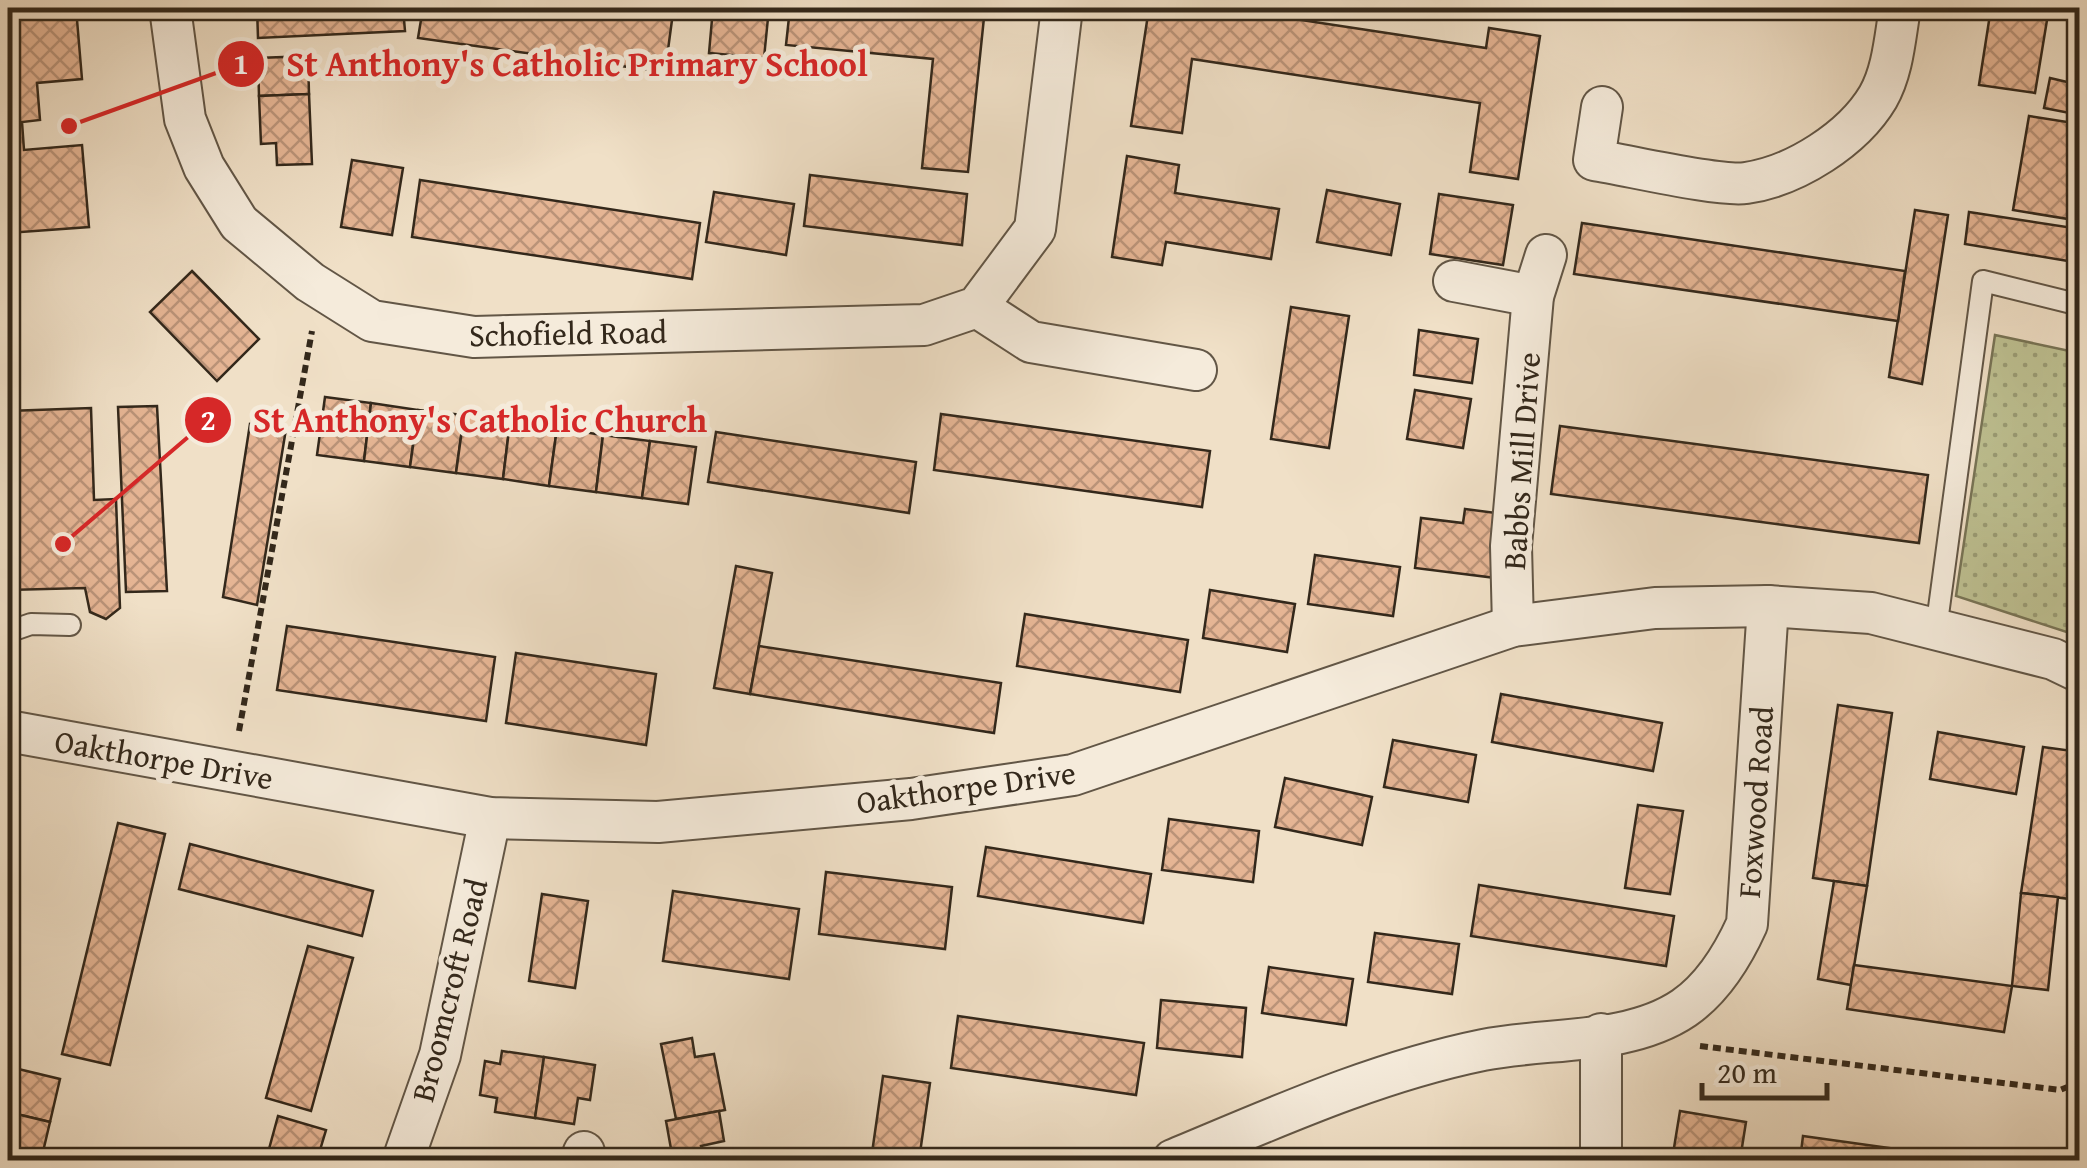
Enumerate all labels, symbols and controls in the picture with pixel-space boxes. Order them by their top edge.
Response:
callout: St Anthony's Catholic Primary School [216,31,888,96]
text: St Anthony's Catholic Primary School [286,38,868,89]
text: 1 [233,41,249,85]
street label: Schofield Road [469,308,667,358]
street label: Babbs Mill Drive [1490,351,1552,571]
callout: St Anthony's Catholic Church [183,387,728,452]
text: St Anthony's Catholic Church [253,394,707,445]
text: 2 [200,397,216,441]
street label: Foxwood Road [1725,704,1785,900]
street label: Oakthorpe Drive [51,717,277,801]
street label: Oakthorpe Drive [853,748,1079,826]
street label: Broomcroft Road [399,873,499,1107]
scale bar [1702,1038,1827,1100]
text: 20 m [1717,1050,1777,1094]

